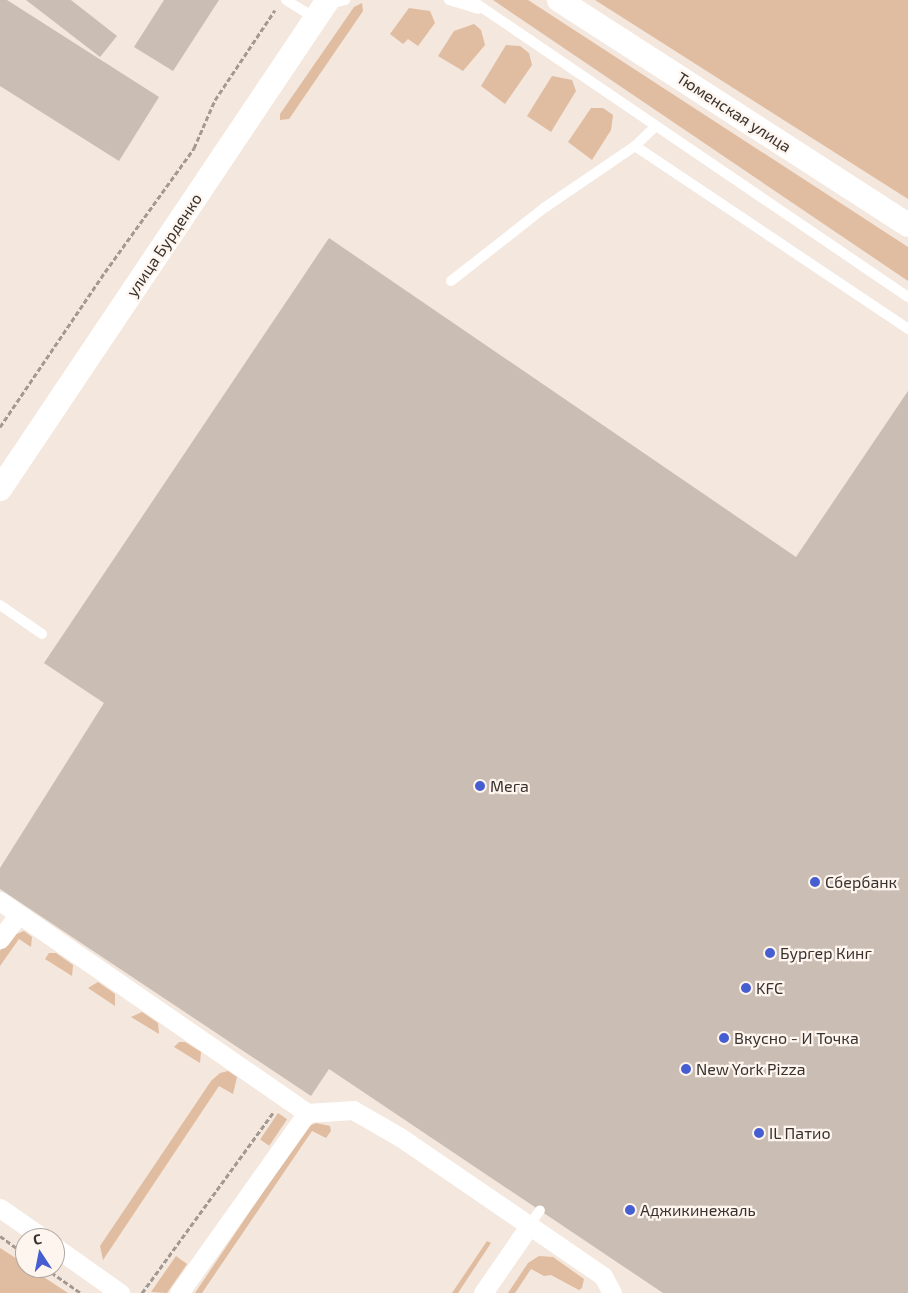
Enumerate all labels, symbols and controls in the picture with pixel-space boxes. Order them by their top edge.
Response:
street label: Тюменская улица [673,68,795,156]
street label: улица Бурденко [122,190,206,300]
place label: Мега [490,776,529,796]
marker: Мега [474,780,486,792]
place label: Сбербанк [825,872,897,892]
marker: Сбербанк [809,876,821,888]
place label: Бургер Кинг [780,943,872,963]
marker: Бургер Кинг [764,947,776,959]
place label: KFC [756,978,783,998]
marker: KFC [740,982,752,994]
place label: Вкусно - И Точка [734,1028,859,1048]
marker: Вкусно - И Точка [718,1032,730,1044]
place label: New York Pizza [696,1059,806,1079]
marker: New York Pizza [680,1063,692,1075]
place label: IL Патио [769,1123,831,1143]
marker: IL Патио [753,1127,765,1139]
place label: Аджикинежаль [640,1200,756,1220]
marker: Аджикинежаль [624,1204,636,1216]
north arrow [15,1228,65,1278]
text: С [32,1230,43,1248]

